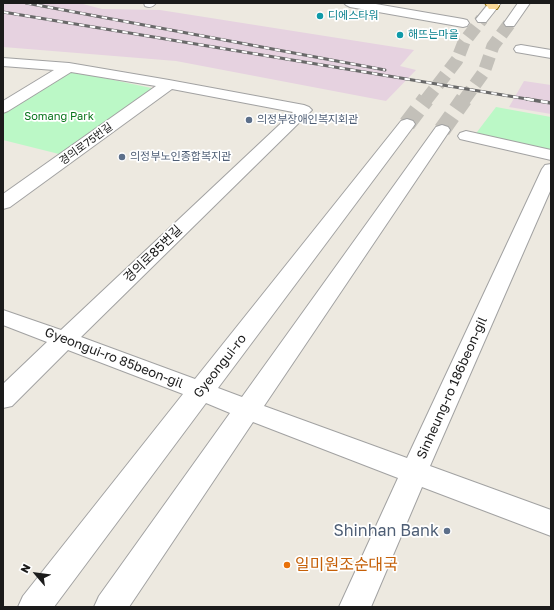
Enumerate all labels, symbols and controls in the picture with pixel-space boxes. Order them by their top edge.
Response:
place label: 디에스타워 [328,9,379,23]
marker: 디에스타워 [315,11,325,21]
place label: 해뜨는마을 [408,28,459,42]
marker: 해뜨는마을 [395,30,405,40]
park label: Somang Park [24,110,94,124]
place label: 의정부장애인복지회관 [257,113,358,127]
marker: 의정부장애인복지회관 [244,115,254,125]
street label: 경의로75번길 [57,120,115,168]
place label: 의정부노인종합복지관 [130,150,231,164]
marker: 의정부노인종합복지관 [117,152,127,162]
street label: 경의로85번길 [121,222,185,286]
street label: Sinheung-ro 186beon-gil [414,314,490,462]
street label: Gyeongui-ro 85beon-gil [43,324,185,392]
street label: Gyeongui-ro [190,331,250,401]
place label: Shinhan Bank [333,521,439,541]
marker: Shinhan Bank [442,526,452,536]
north arrow [16,554,56,594]
place label: 일미원조순대국 [295,555,398,575]
marker: 일미원조순대국 [282,560,292,570]
text: N [17,561,33,575]

